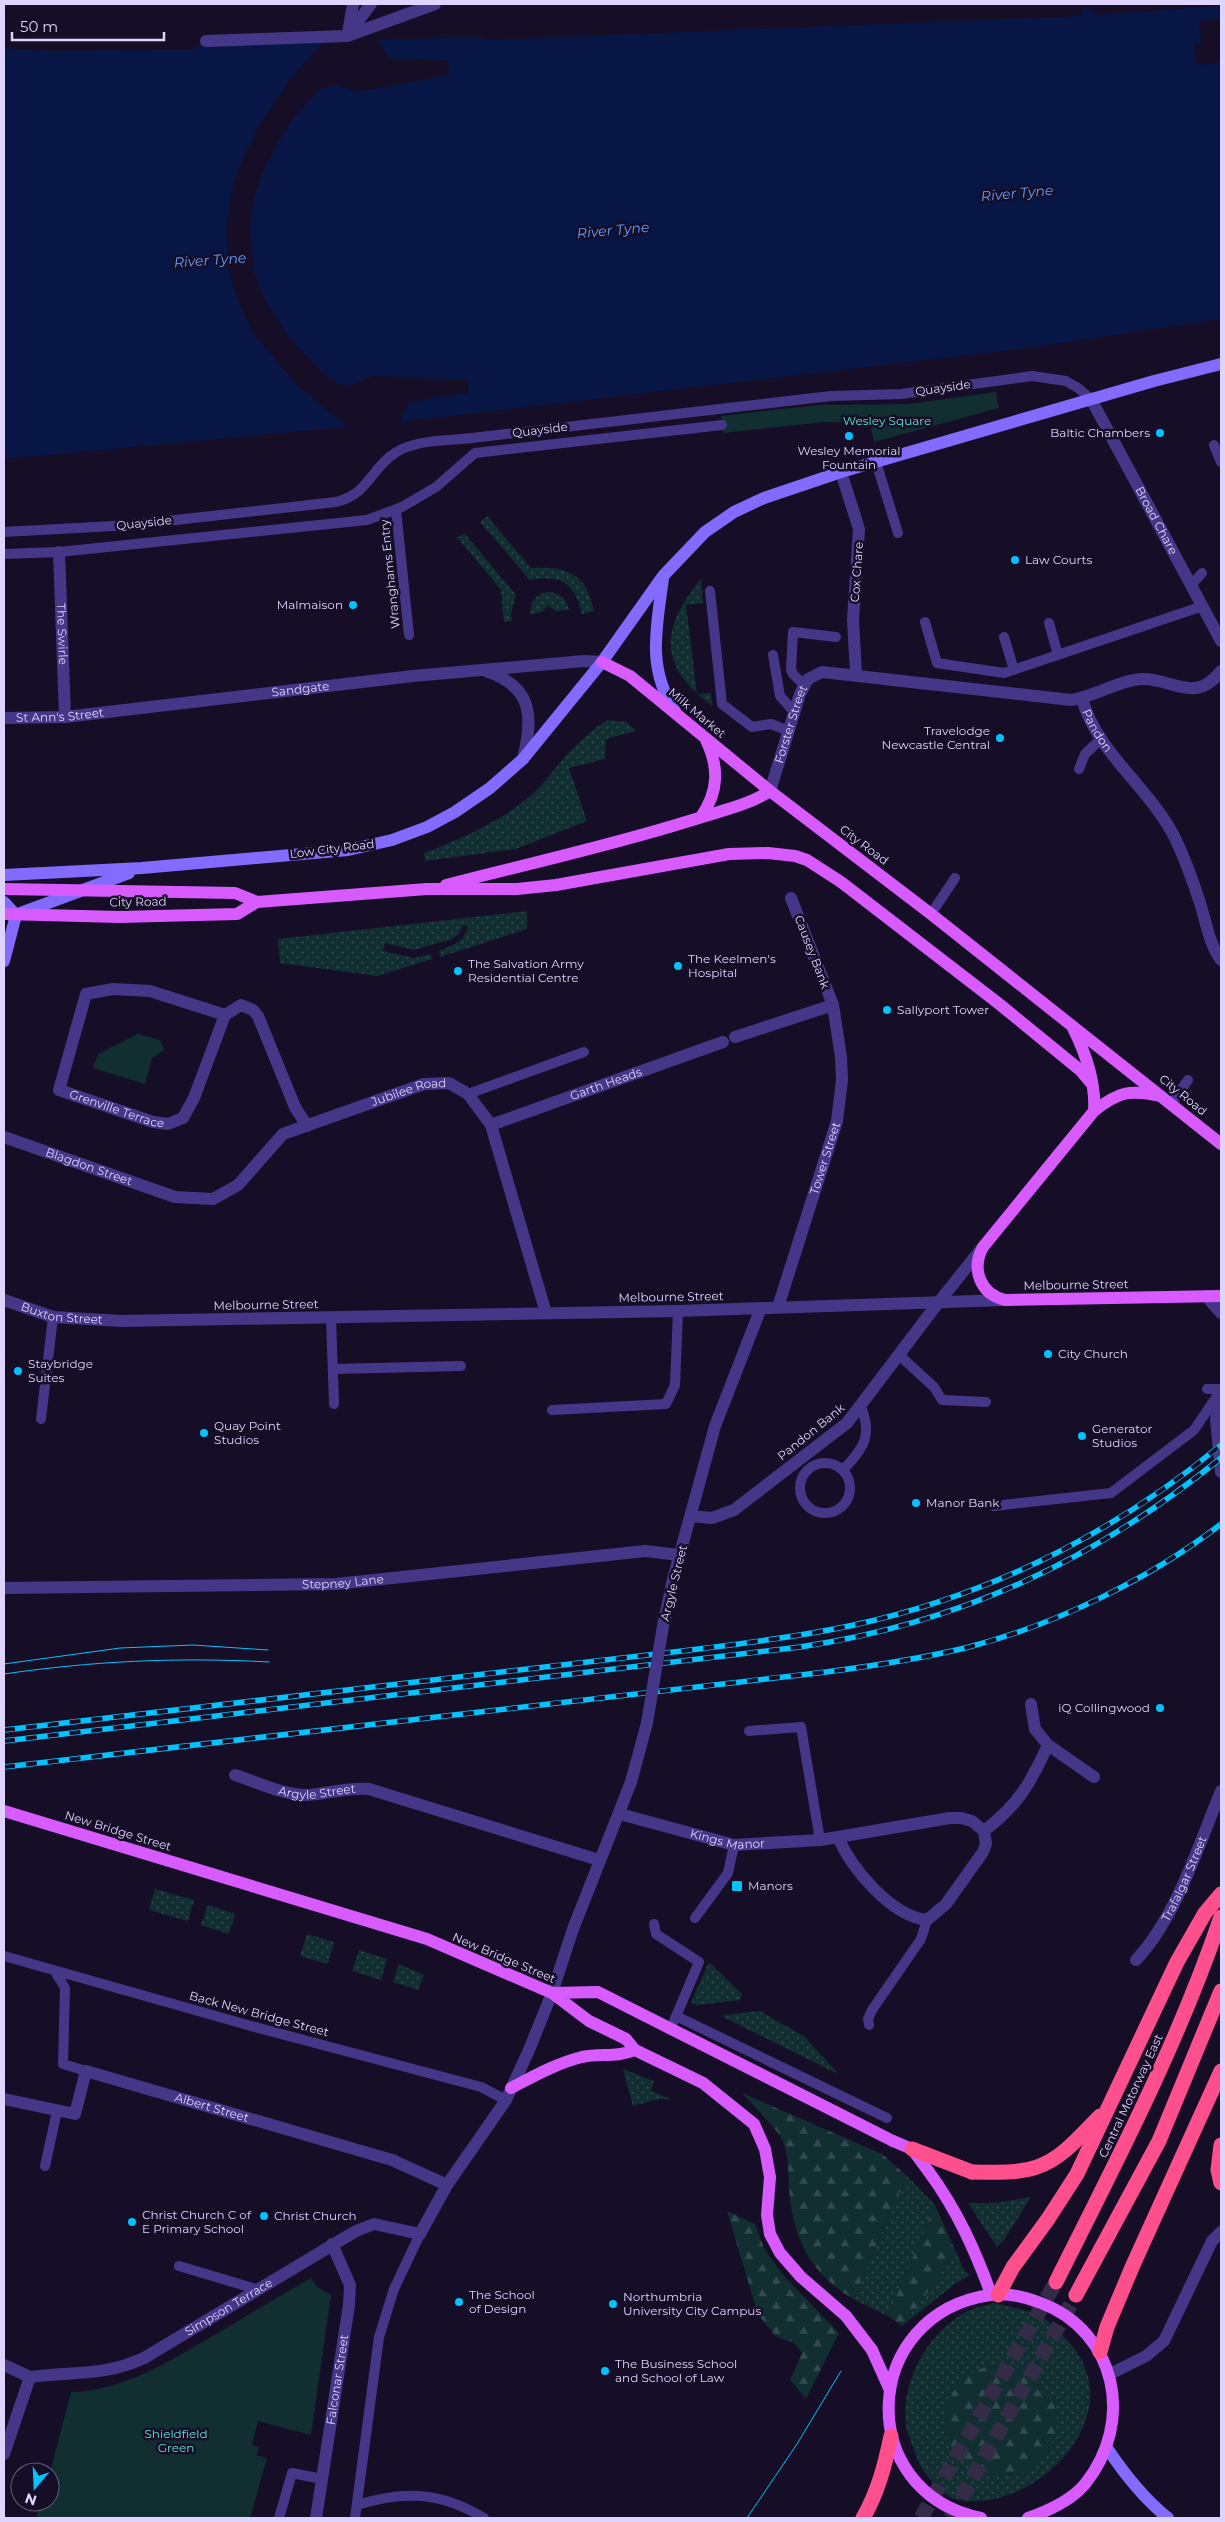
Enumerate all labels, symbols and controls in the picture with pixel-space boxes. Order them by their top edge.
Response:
scale bar [12,10,165,42]
text: 50 m [20,17,58,36]
water label: River Tyne [980,181,1054,205]
water label: River Tyne [576,218,650,242]
water label: River Tyne [173,248,247,272]
street label: Quayside [914,376,972,399]
park label: Wesley Square [843,413,931,428]
street label: Quayside [511,419,569,440]
place label: Baltic Chambers [1050,425,1150,440]
marker: Baltic Chambers [1154,427,1166,439]
marker: Wesley Memorial Fountain [843,430,855,442]
place label: Wesley Memorial Fountain [797,443,901,472]
street label: Broad Chare [1132,484,1181,557]
street label: Quayside [115,512,173,533]
street label: Wranghams Entry [376,518,403,629]
street label: Cox Chare [847,541,866,603]
place label: Law Courts [1025,552,1092,567]
marker: Law Courts [1009,554,1021,566]
place label: Malmaison [277,597,343,612]
marker: Malmaison [347,599,359,611]
street label: The Swirle [54,603,71,665]
street label: Sandgate [271,678,330,700]
street label: Forster Street [771,682,811,765]
street label: Milk Market [665,684,729,741]
street label: St Ann's Street [16,704,105,725]
street label: Pandon [1079,707,1116,755]
place label: Travelodge Newcastle Central [881,723,990,752]
marker: Travelodge Newcastle Central [994,732,1006,744]
street label: City Road [837,821,892,868]
street label: Low City Road [289,836,375,861]
street label: City Road [109,894,167,909]
street label: Causey Bank [792,913,834,992]
place label: The Keelmen's Hospital [688,951,776,980]
place label: The Salvation Army Residential Centre [468,956,584,985]
marker: The Keelmen's Hospital [672,960,684,972]
marker: The Salvation Army Residential Centre [452,965,464,977]
place label: Sallyport Tower [897,1002,989,1017]
marker: Sallyport Tower [881,1004,893,1016]
street label: Garth Heads [568,1064,644,1103]
street label: City Road [1156,1071,1210,1118]
street label: Jubilee Road [368,1075,447,1109]
street label: Grenville Terrace [67,1086,165,1130]
street label: Tower Street [806,1120,843,1196]
street label: Blagdon Street [44,1144,135,1188]
street label: Melbourne Street [1023,1276,1129,1293]
street label: Melbourne Street [618,1288,724,1305]
street label: Melbourne Street [213,1296,319,1313]
street label: Buxton Street [19,1298,103,1327]
place label: City Church [1058,1346,1128,1361]
marker: City Church [1042,1348,1054,1360]
place label: Staybridge Suites [28,1356,93,1385]
marker: Staybridge Suites [12,1365,24,1377]
street label: Pandon Bank [774,1399,848,1463]
place label: Quay Point Studios [214,1418,281,1447]
place label: Generator Studios [1092,1421,1152,1450]
marker: Quay Point Studios [198,1427,210,1439]
marker: Generator Studios [1076,1430,1088,1442]
place label: Manor Bank [926,1495,1000,1510]
marker: Manor Bank [910,1497,922,1509]
street label: Argyle Street [657,1543,690,1622]
street label: Stepney Lane [302,1571,384,1591]
place label: iQ Collingwood [1058,1700,1150,1715]
marker: iQ Collingwood [1154,1702,1166,1714]
street label: Argyle Street [277,1781,356,1802]
street label: New Bridge Street [63,1807,173,1854]
street label: Kings Manor [689,1825,765,1853]
street label: Trafalgar Street [1158,1834,1210,1924]
place label: Manors [748,1878,793,1893]
marker: Manors [730,1879,744,1893]
street label: New Bridge Street [450,1929,558,1986]
street label: Back New Bridge Street [188,1988,331,2039]
street label: Central Motorway East [1095,2031,1166,2160]
street label: Albert Street [173,2089,251,2125]
place label: Christ Church C of E Primary School [142,2207,252,2236]
place label: Christ Church [274,2208,357,2223]
marker: Christ Church [258,2210,270,2222]
marker: Christ Church C of E Primary School [126,2216,138,2228]
street label: Simpson Terrace [182,2275,275,2339]
place label: The School of Design [469,2287,535,2316]
place label: Northumbria University City Campus [623,2289,761,2318]
marker: The School of Design [453,2296,465,2308]
marker: Northumbria University City Campus [607,2298,619,2310]
street label: Falconar Street [323,2333,351,2426]
place label: The Business School and School of Law [615,2356,737,2385]
marker: The Business School and School of Law [599,2365,611,2377]
park label: Shieldfield Green [144,2426,208,2455]
north arrow [10,2462,60,2512]
text: N [22,2489,39,2510]

